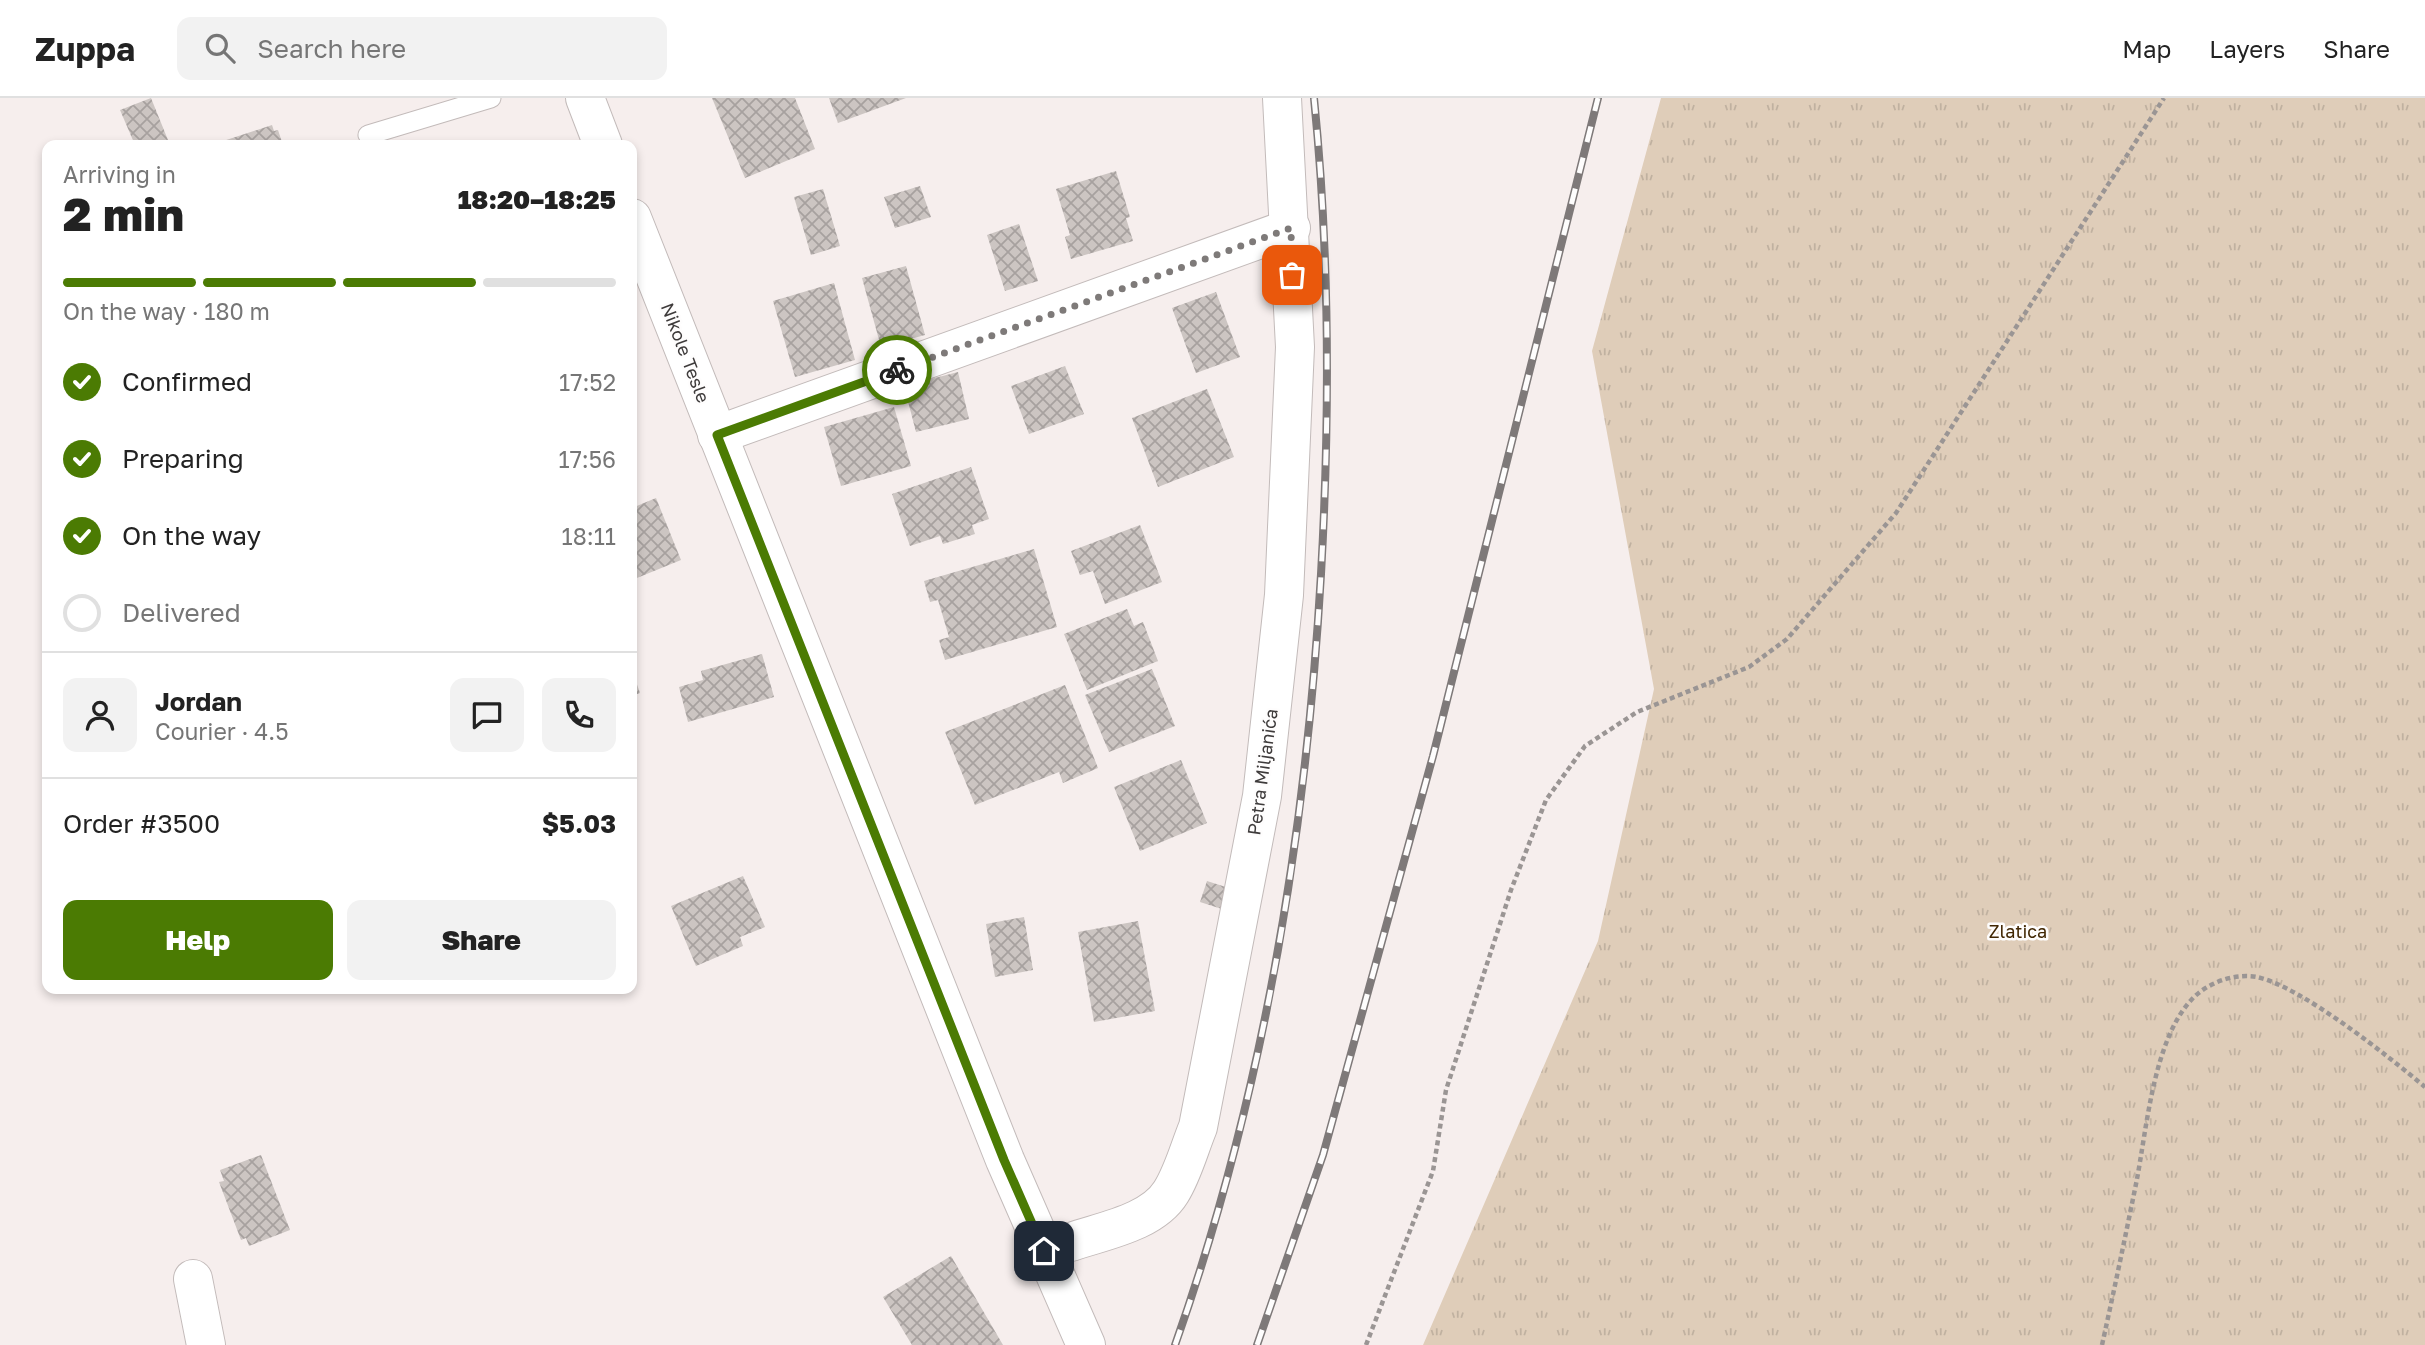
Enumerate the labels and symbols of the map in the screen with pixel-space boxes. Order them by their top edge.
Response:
pin [1262,245,1322,305]
street label: Nikole Tesle [657,300,715,406]
courier [862,335,932,405]
street label: Petra Miljanića [1242,707,1282,837]
park label: Zlatica [1989,920,2047,942]
pin [1014,1221,1074,1281]

